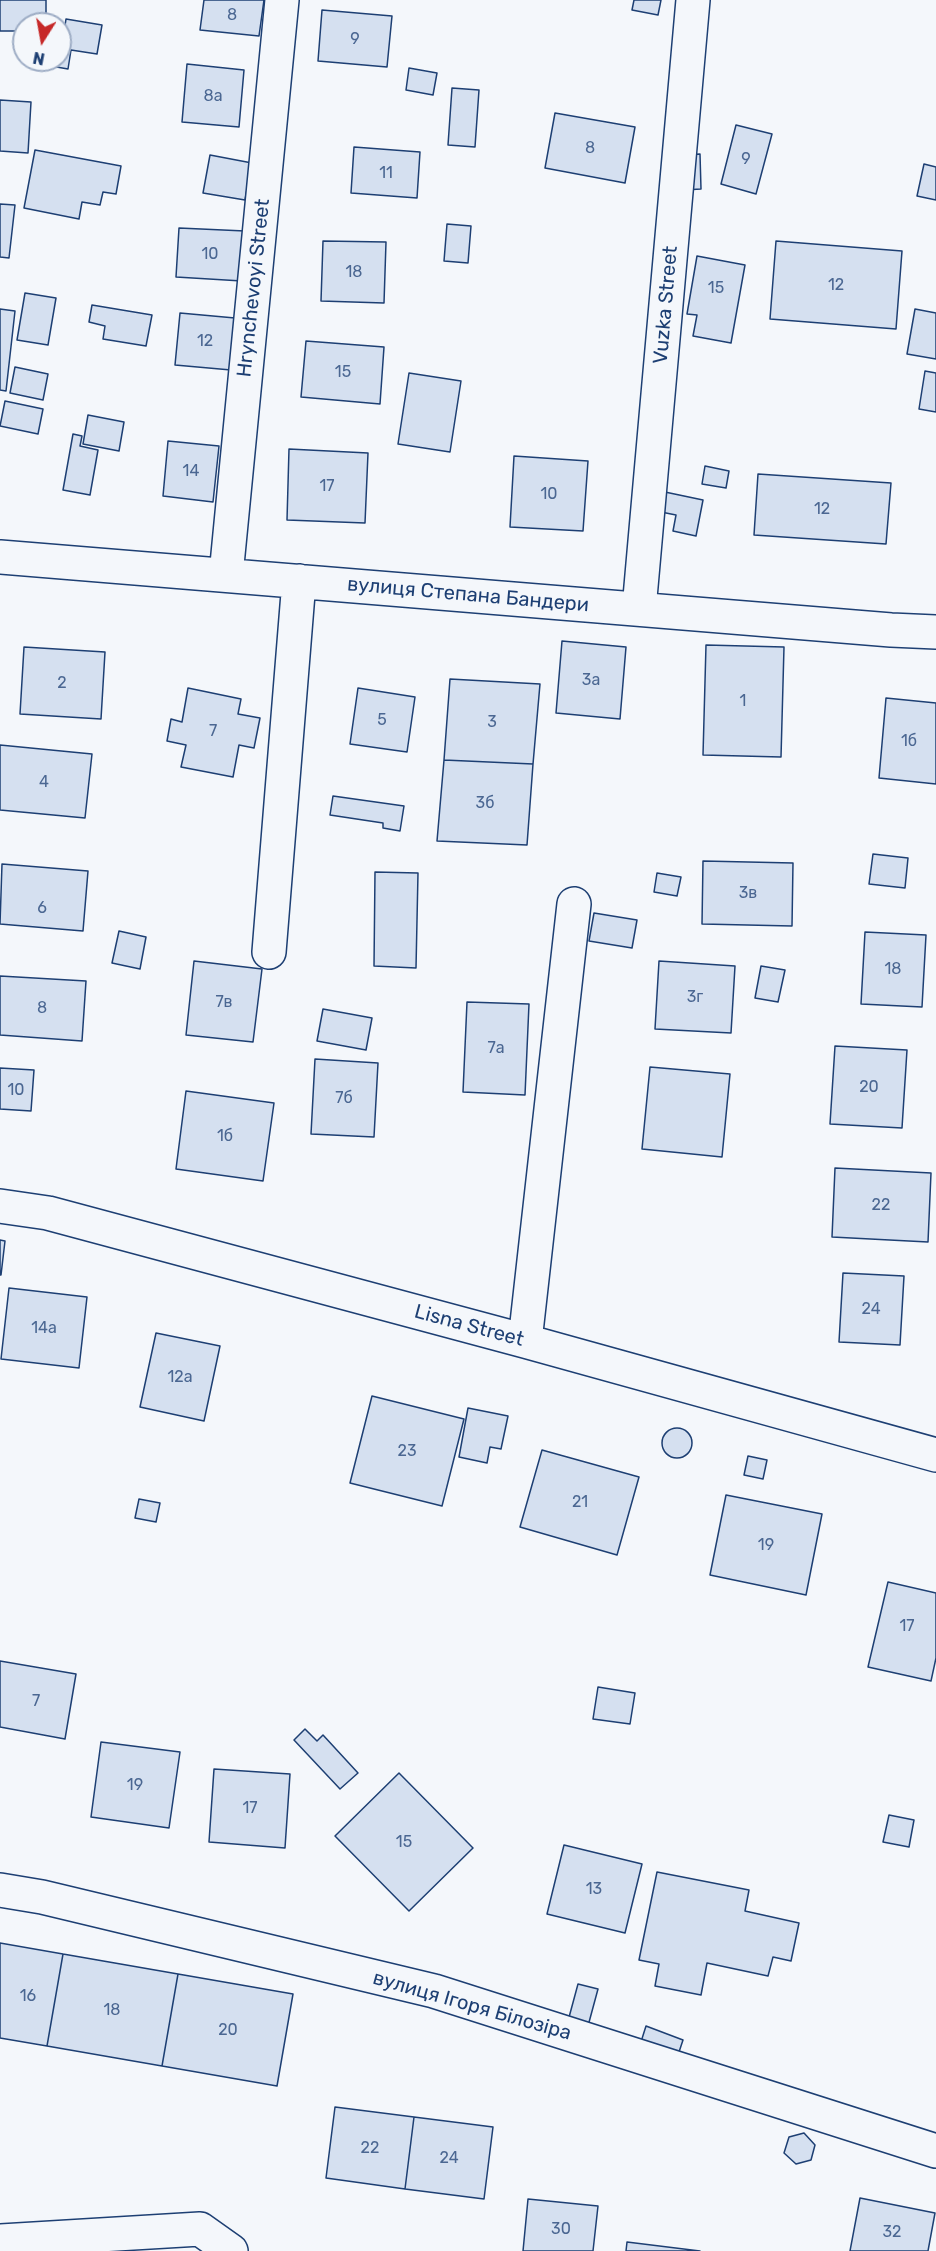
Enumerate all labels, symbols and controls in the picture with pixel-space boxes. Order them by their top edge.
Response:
house number: 8 [227,5,237,25]
north arrow [12,12,72,72]
house number: 9 [350,29,360,49]
text: N [31,48,46,69]
house number: 8а [203,86,223,106]
house number: 8 [585,138,595,158]
house number: 9 [741,149,751,169]
house number: 11 [379,163,393,183]
street label: Hrynchevoyi Street [233,197,275,379]
house number: 10 [201,244,219,264]
street label: Vuzka Street [649,245,683,365]
house number: 18 [345,262,363,282]
house number: 12 [828,275,844,295]
house number: 15 [708,278,724,298]
house number: 12 [197,331,213,351]
house number: 15 [335,362,351,382]
house number: 14 [183,461,199,481]
house number: 17 [319,476,335,496]
house number: 10 [540,484,558,504]
house number: 12 [814,499,830,519]
street label: вулиця Степана Бандери [346,572,590,618]
house number: 3а [582,670,600,690]
house number: 2 [57,673,67,693]
house number: 1 [740,691,746,711]
house number: 5 [377,710,387,730]
house number: 3 [487,712,497,732]
house number: 7 [209,721,217,741]
house number: 1б [901,731,917,751]
house number: 4 [39,772,49,792]
house number: 3б [476,793,494,813]
house number: 3в [739,883,757,903]
house number: 6 [37,898,47,918]
house number: 18 [884,959,902,979]
house number: 3г [687,987,703,1007]
house number: 7в [215,992,233,1012]
house number: 8 [37,998,47,1018]
house number: 7а [487,1038,505,1058]
house number: 20 [859,1077,879,1097]
house number: 10 [7,1080,25,1100]
house number: 7б [335,1088,353,1108]
house number: 1б [217,1126,233,1146]
house number: 22 [872,1195,890,1215]
house number: 24 [861,1299,881,1319]
street label: Lisna Street [412,1300,526,1352]
house number: 14а [31,1318,57,1338]
house number: 12а [167,1367,193,1387]
house number: 23 [397,1441,417,1461]
house number: 21 [572,1492,588,1512]
house number: 19 [758,1535,774,1555]
house number: 17 [899,1616,915,1636]
house number: 7 [32,1691,40,1711]
house number: 19 [127,1775,143,1795]
house number: 17 [242,1798,258,1818]
house number: 15 [396,1832,412,1852]
house number: 13 [586,1879,602,1899]
street label: вулиця Ігоря Білозіра [370,1966,574,2046]
house number: 16 [20,1986,36,2006]
house number: 18 [103,2000,121,2020]
house number: 20 [218,2020,238,2040]
house number: 22 [361,2138,379,2158]
house number: 24 [439,2148,459,2168]
house number: 30 [551,2219,571,2239]
house number: 32 [882,2222,902,2242]

